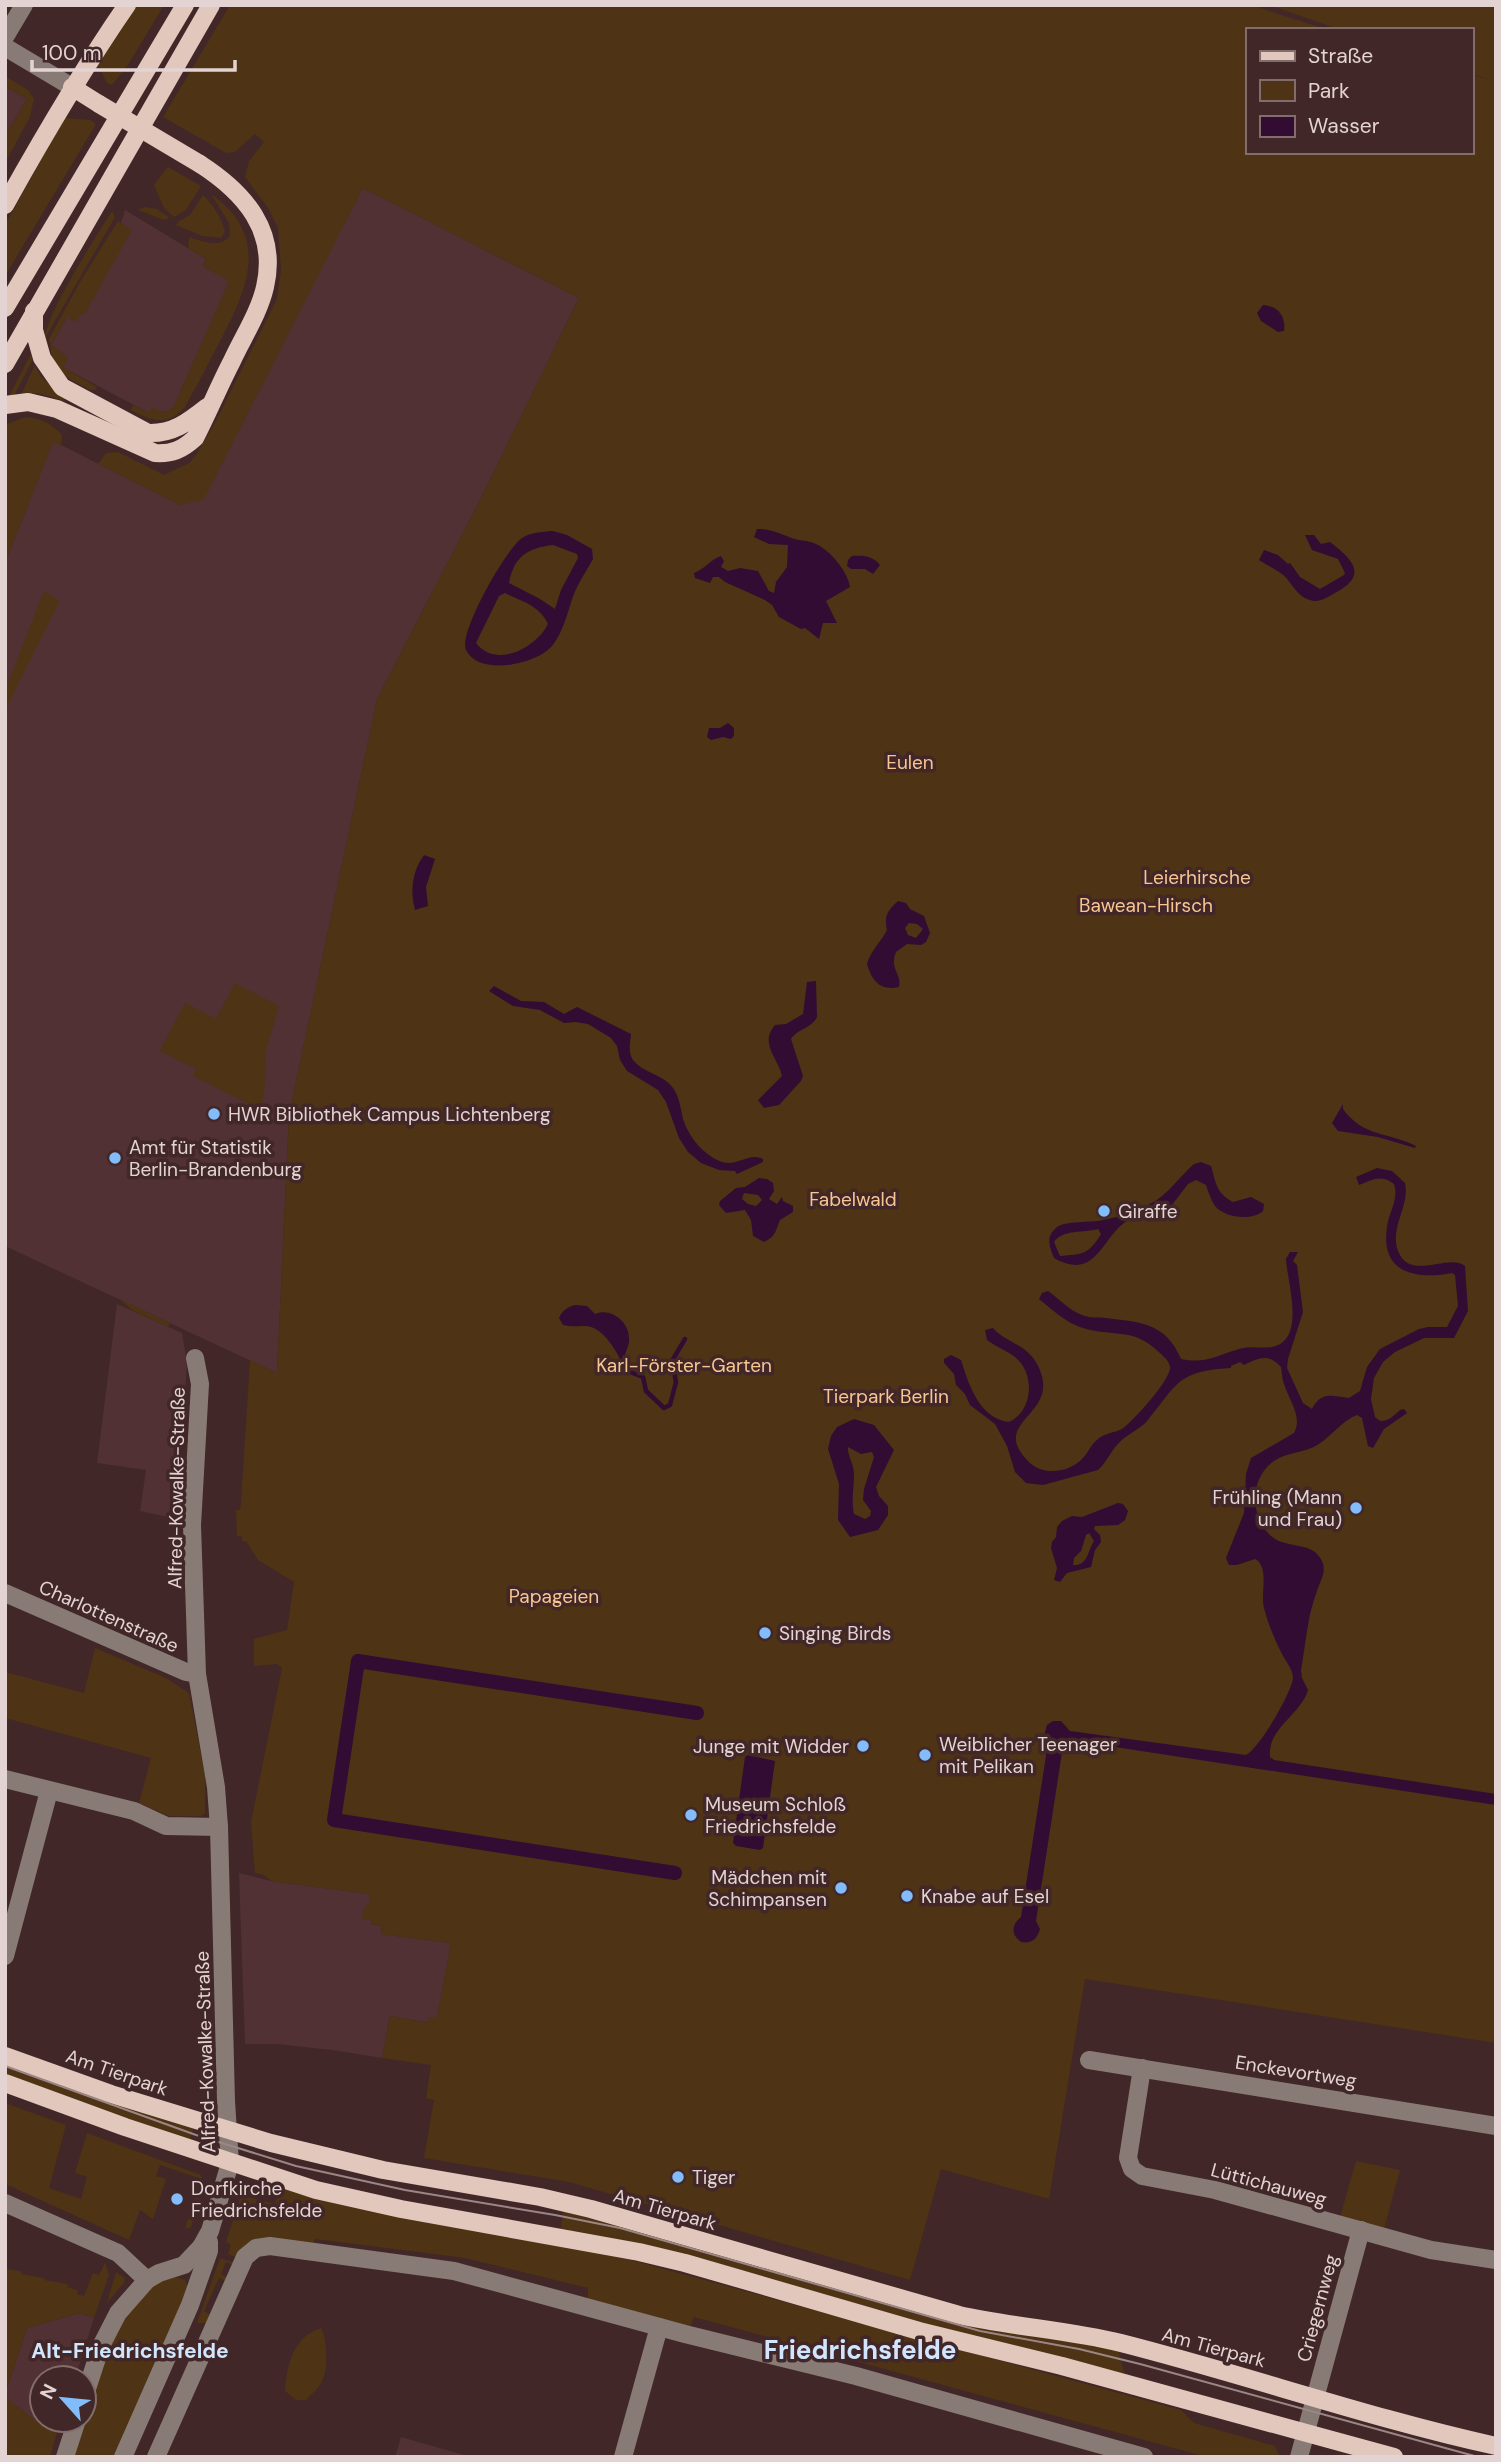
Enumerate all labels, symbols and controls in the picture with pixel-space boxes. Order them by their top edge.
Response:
scale bar [32,28,234,72]
legend [1246,28,1473,154]
text: 100 m [42,39,102,67]
text: Straße [1308,42,1373,70]
text: Park [1308,77,1350,105]
text: Wasser [1308,112,1380,140]
park label: Eulen [886,750,934,775]
park label: Leierhirsche [1143,865,1251,890]
park label: Bawean-Hirsch [1079,893,1213,918]
place label: HWR Bibliothek Campus Lichtenberg [228,1102,551,1127]
marker: HWR Bibliothek Campus Lichtenberg [206,1106,222,1122]
place label: Amt für Statistik Berlin-Brandenburg [129,1135,302,1182]
marker: Amt für Statistik Berlin-Brandenburg [107,1150,123,1166]
park label: Fabelwald [809,1187,897,1212]
place label: Giraffe [1118,1199,1178,1224]
marker: Giraffe [1096,1203,1112,1219]
park label: Karl-Förster-Garten [596,1353,772,1378]
park label: Tierpark Berlin [823,1384,949,1409]
street label: Alfred-Kowalke-Straße [162,1387,191,1589]
place label: Frühling (Mann und Frau) [1212,1485,1342,1532]
marker: Frühling (Mann und Frau) [1348,1500,1364,1516]
street label: Charlottenstraße [35,1574,183,1658]
park label: Papageien [509,1584,599,1609]
place label: Singing Birds [779,1621,891,1646]
marker: Singing Birds [757,1625,773,1641]
place label: Weiblicher Teenager mit Pelikan [939,1732,1117,1779]
place label: Junge mit Widder [693,1734,849,1759]
marker: Junge mit Widder [855,1738,871,1754]
marker: Weiblicher Teenager mit Pelikan [917,1747,933,1763]
place label: Museum Schloß Friedrichsfelde [705,1792,846,1839]
marker: Museum Schloß Friedrichsfelde [683,1807,699,1823]
place label: Mädchen mit Schimpansen [708,1865,827,1912]
marker: Mädchen mit Schimpansen [833,1880,849,1896]
place label: Knabe auf Esel [921,1884,1049,1909]
marker: Knabe auf Esel [899,1888,915,1904]
street label: Alfred-Kowalke-Straße [189,1951,222,2153]
street label: Am Tierpark [62,2043,172,2102]
street label: Enckevortweg [1233,2050,1359,2093]
street label: Lüttichauweg [1208,2157,1330,2212]
place label: Tiger [692,2165,735,2190]
marker: Tiger [670,2169,686,2185]
place label: Dorfkirche Friedrichsfelde [191,2176,322,2223]
street label: Am Tierpark [610,2183,720,2236]
marker: Dorfkirche Friedrichsfelde [169,2191,185,2207]
street label: Criegernweg [1291,2251,1344,2365]
street label: Am Tierpark [1159,2322,1269,2373]
district label: Friedrichsfelde [764,2333,956,2367]
district label: Alt-Friedrichsfelde [31,2337,229,2365]
north arrow [28,2364,98,2434]
text: N [34,2380,63,2403]

